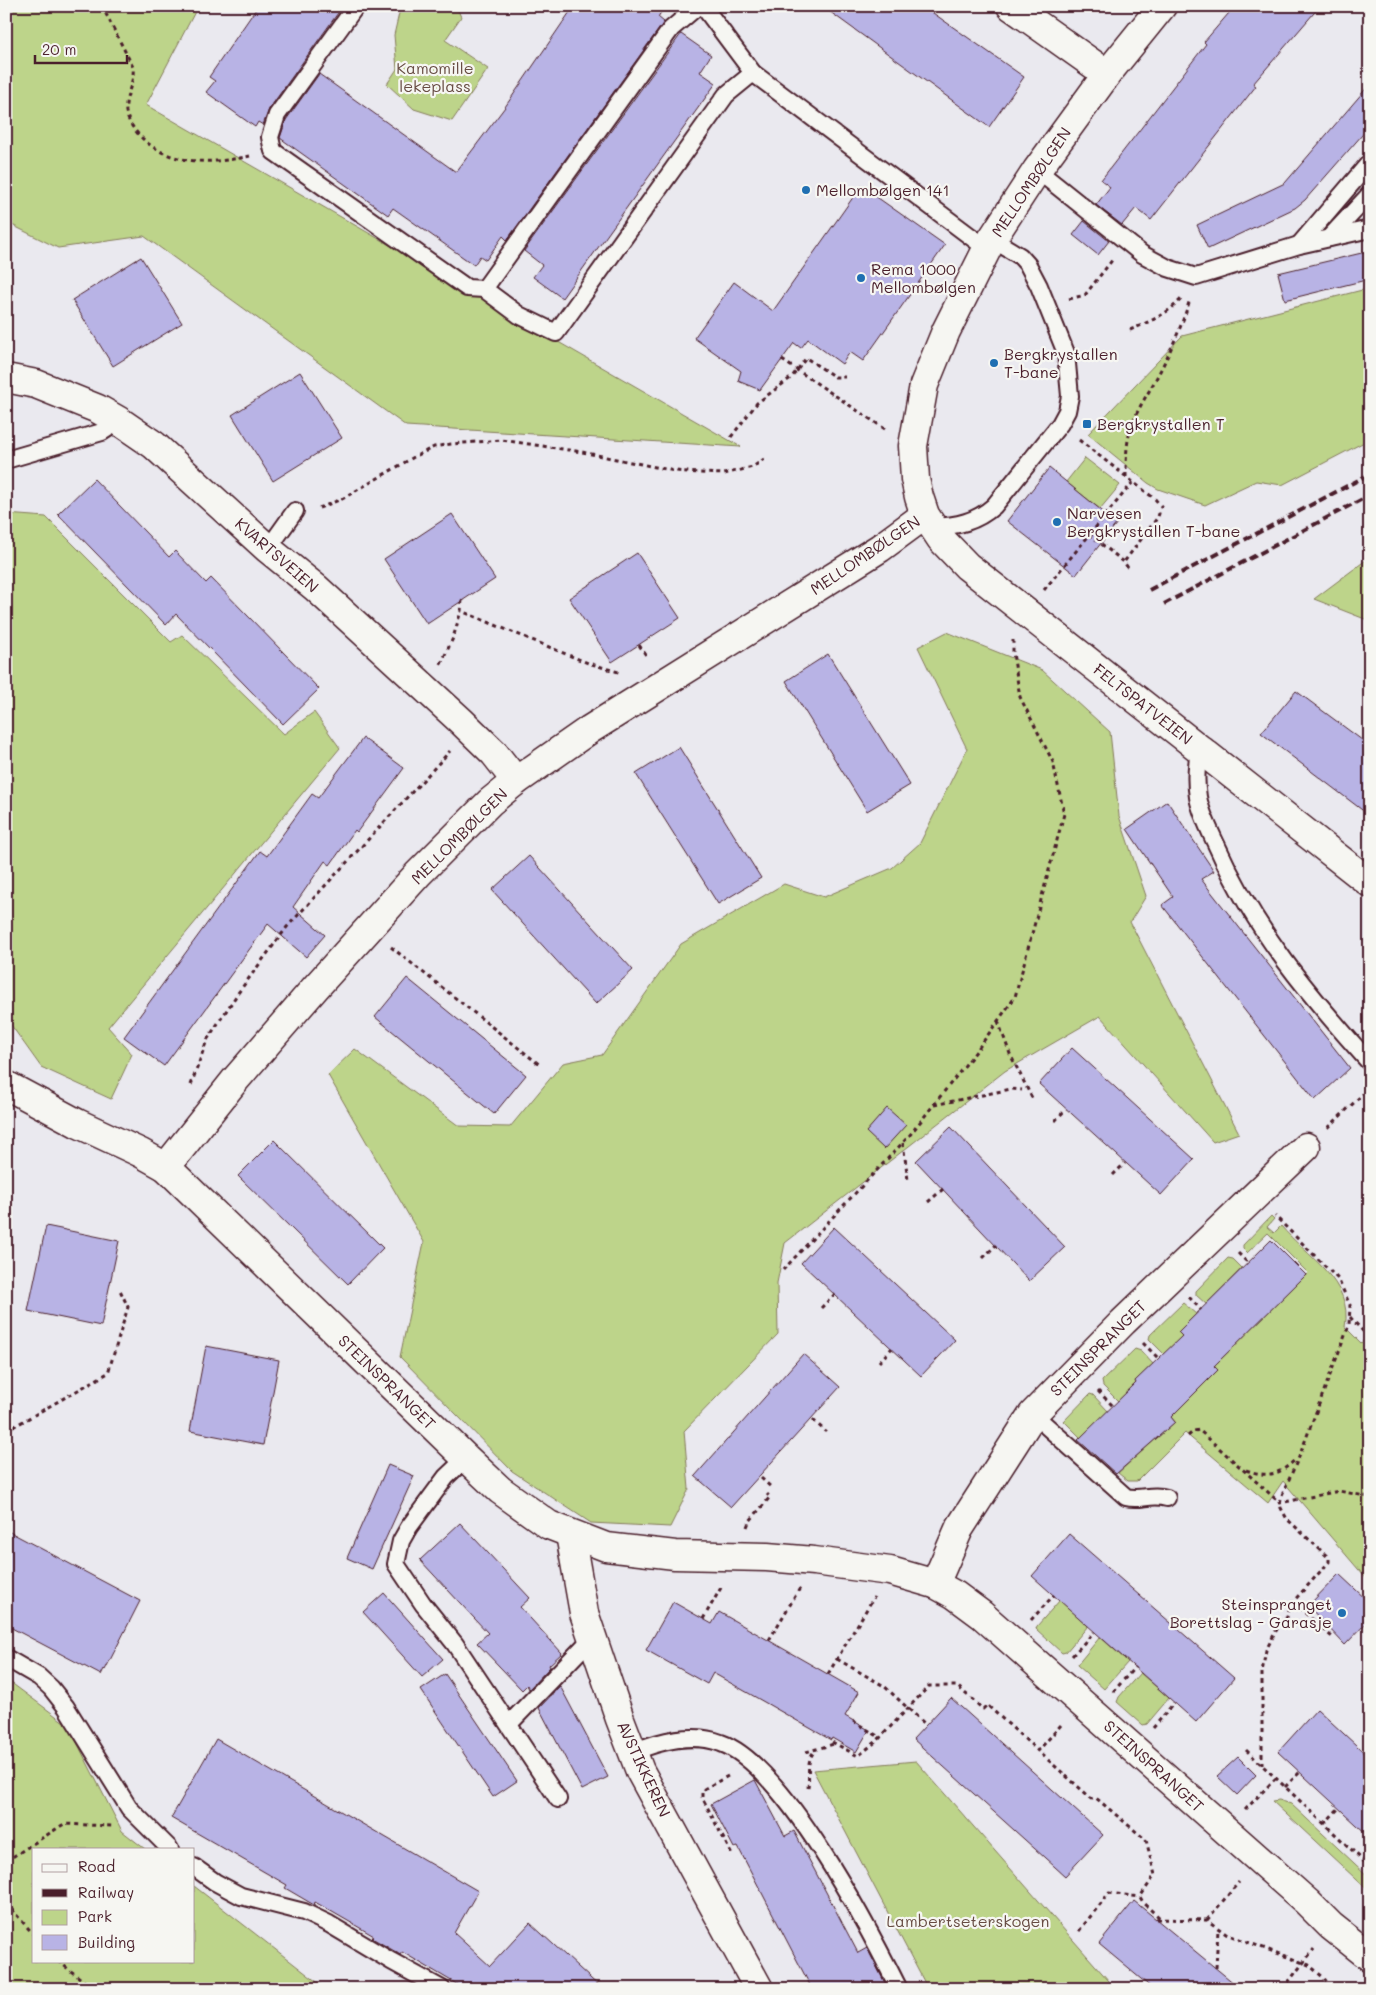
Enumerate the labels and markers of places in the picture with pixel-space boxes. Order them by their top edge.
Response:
place label: Mellombølgen 141 [816,179,950,200]
marker: Mellombølgen 141 [800,184,812,196]
place label: Rema 1000 Mellombølgen [871,258,976,297]
marker: Rema 1000 Mellombølgen [855,272,867,284]
place label: Bergkrystallen T-bane [1004,343,1118,382]
marker: Bergkrystallen T-bane [988,357,1000,369]
place label: Bergkrystallen T [1097,413,1225,434]
marker: Bergkrystallen T [1081,418,1093,430]
place label: Narvesen Bergkrystallen T-bane [1067,502,1240,541]
marker: Narvesen Bergkrystallen T-bane [1051,516,1063,528]
place label: Steinspranget Borettslag - Garasje [1170,1593,1332,1632]
marker: Steinspranget Borettslag - Garasje [1336,1607,1348,1619]

